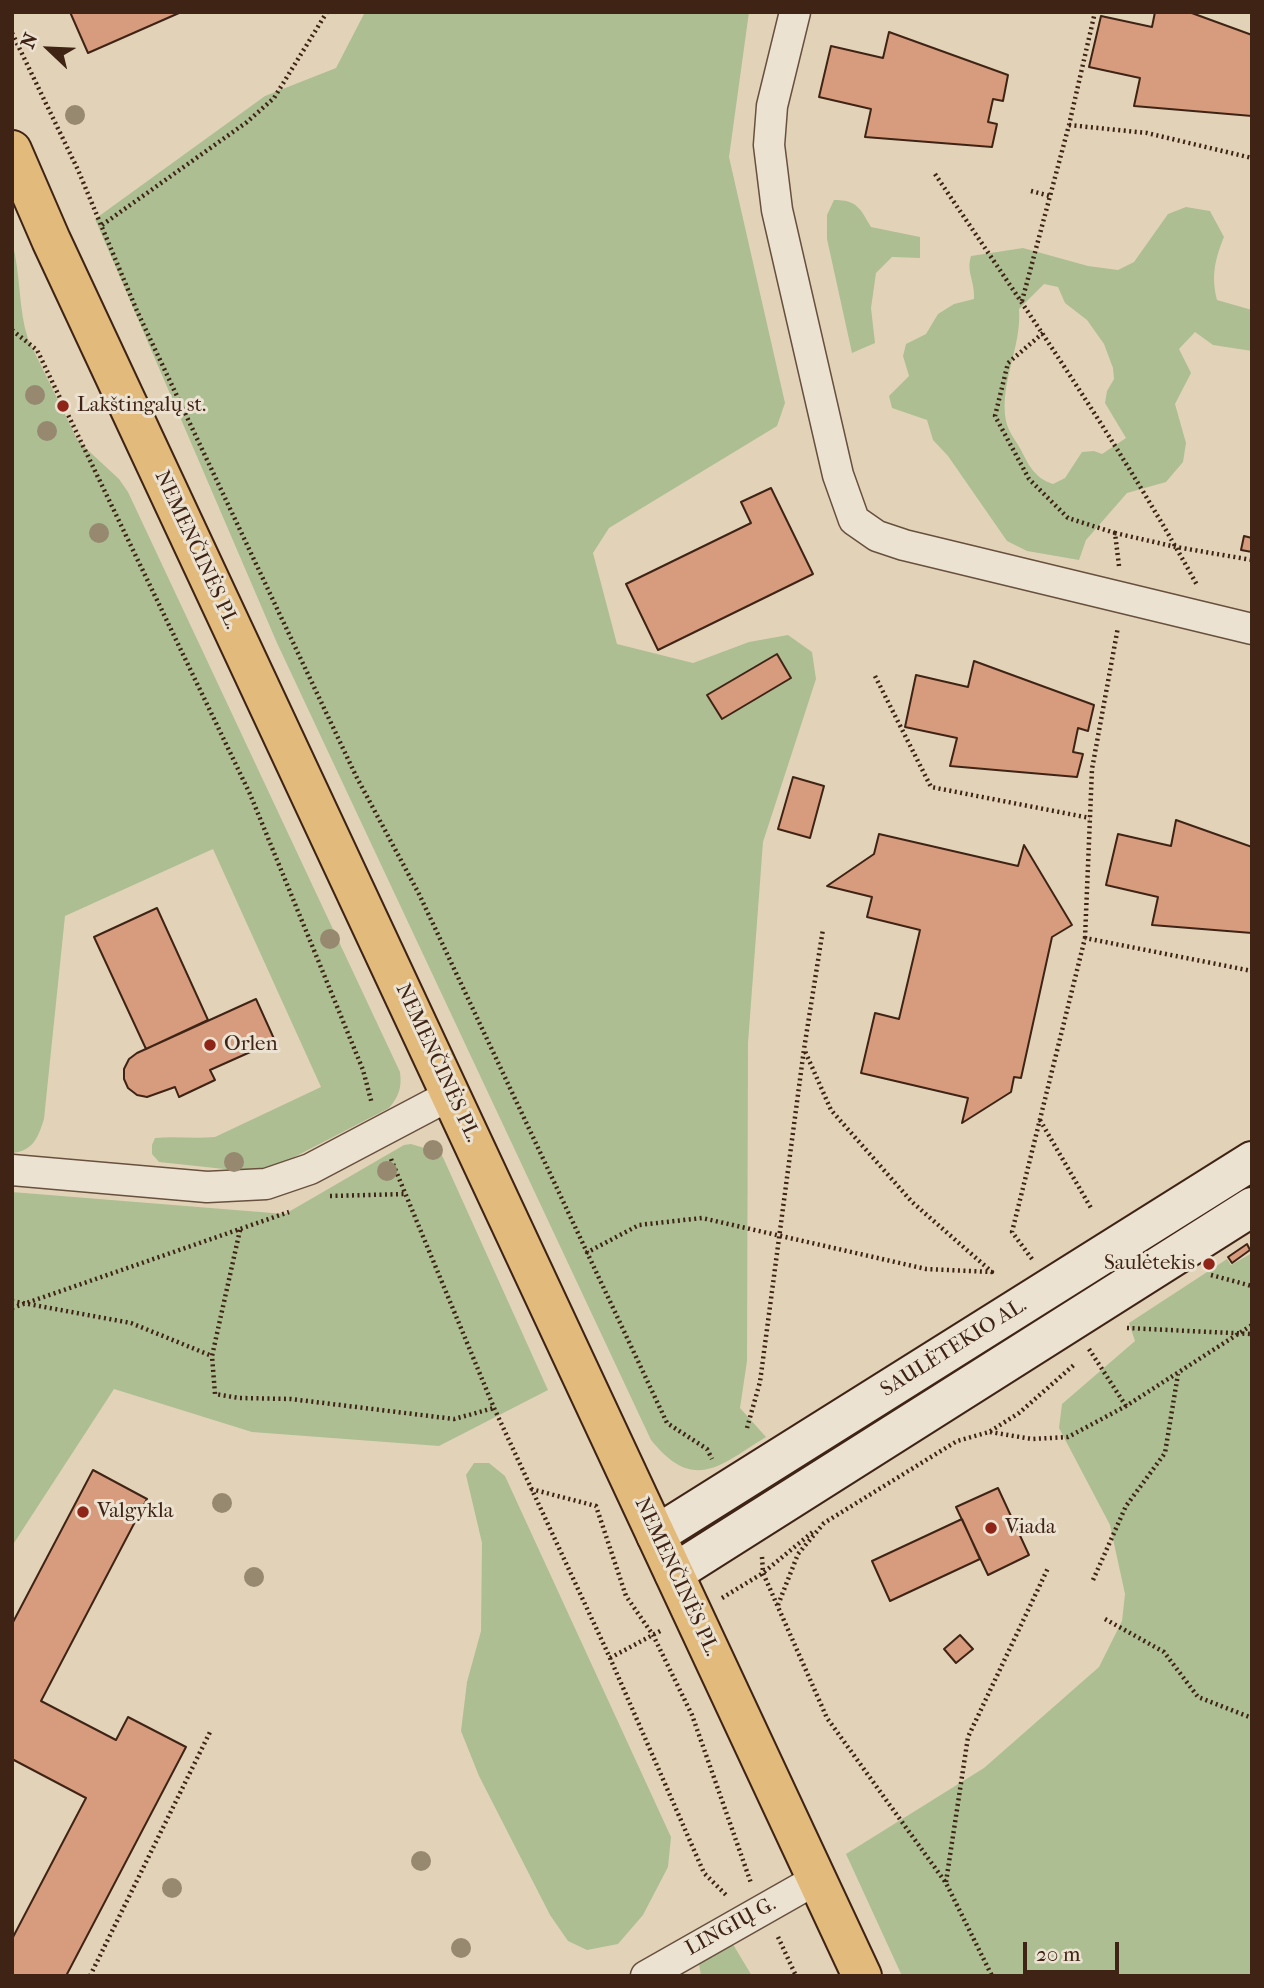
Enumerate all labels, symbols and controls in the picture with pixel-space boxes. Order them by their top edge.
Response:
north arrow [14,14,84,84]
text: N [17,30,43,52]
place label: Lakštingalų st. [77,393,206,419]
marker: Lakštingalų st. [55,398,71,414]
street label: NEMENČINĖS PL. [148,467,244,633]
street label: NEMENČINĖS PL. [389,980,485,1146]
place label: Orlen [224,1032,278,1058]
marker: Orlen [202,1037,218,1053]
place label: Saulėtekis [1104,1251,1195,1277]
marker: Saulėtekis [1201,1256,1217,1272]
street label: SAULĖTEKIO AL. [876,1293,1032,1403]
street label: NEMENČINĖS PL. [628,1494,724,1660]
place label: Valgykla [97,1499,173,1525]
marker: Valgykla [75,1504,91,1520]
place label: Viada [1005,1515,1056,1541]
marker: Viada [983,1520,999,1536]
street label: LINGIŲ G. [681,1892,781,1962]
scale bar [1026,1928,1122,1972]
text: 20 m [1036,1942,1080,1966]

